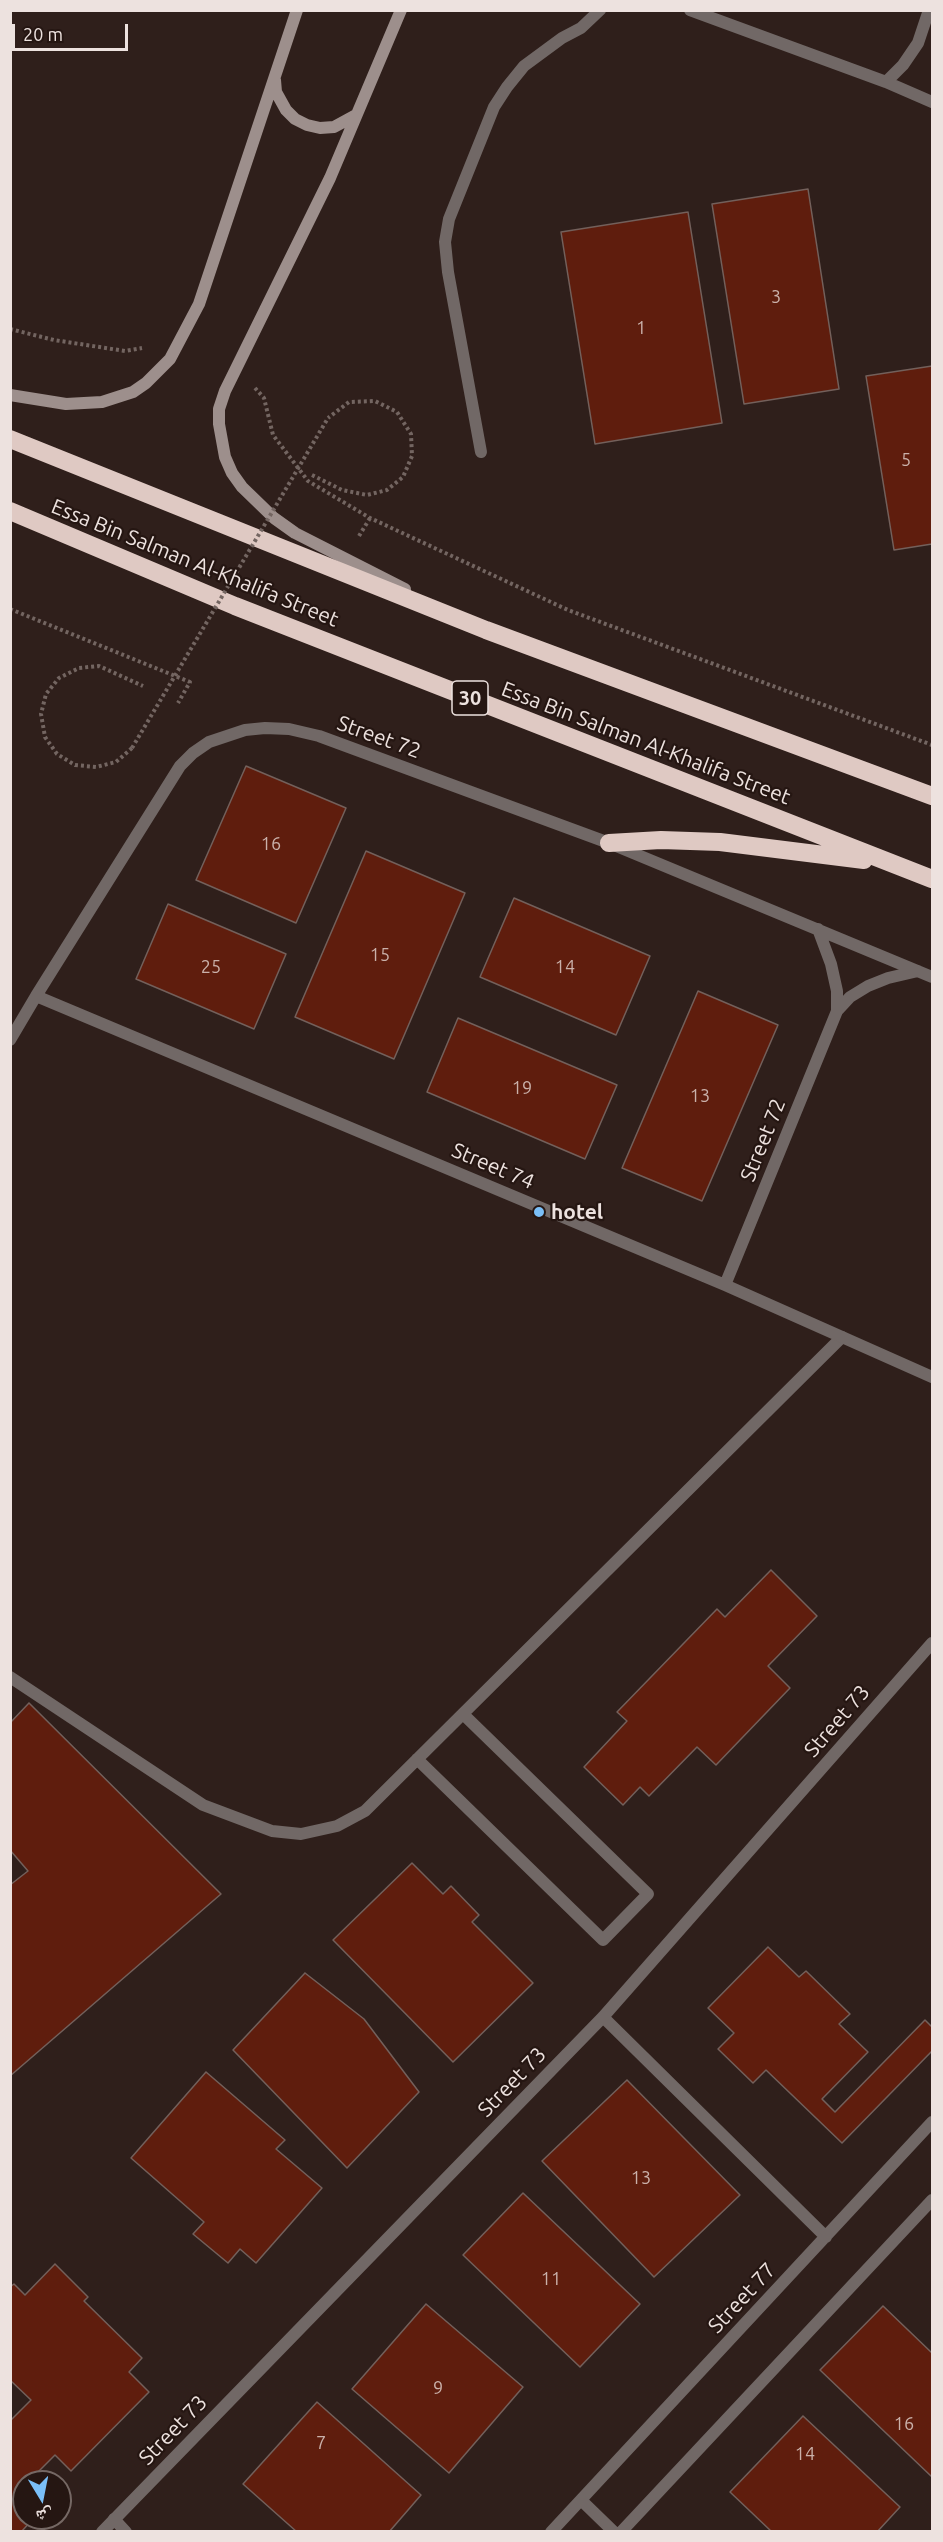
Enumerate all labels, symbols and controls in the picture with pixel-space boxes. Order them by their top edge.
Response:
scale bar [15,12,130,50]
text: 20 m [23,24,63,44]
house number: 3 [771,286,781,308]
house number: 1 [636,317,646,339]
house number: 5 [901,449,911,471]
street label: Essa Bin Salman Al-Khalifa Street [48,494,342,632]
street label: Essa Bin Salman Al-Khalifa Street [498,676,794,810]
road number: 30 [452,681,488,715]
street label: Street 72 [334,710,424,764]
house number: 16 [261,833,281,855]
house number: 15 [370,944,390,966]
house number: 25 [201,956,221,978]
house number: 14 [555,956,575,978]
house number: 19 [512,1077,532,1099]
house number: 13 [690,1085,710,1107]
street label: Street 72 [735,1095,791,1185]
street label: Street 74 [448,1137,538,1195]
place label: hotel [551,1199,603,1225]
marker: hotel [532,1205,546,1219]
street label: Street 73 [799,1680,875,1762]
street label: Street 73 [473,2042,551,2122]
house number: 13 [631,2167,651,2189]
street label: Street 77 [703,2258,781,2338]
house number: 11 [541,2268,561,2290]
house number: 9 [433,2377,443,2399]
street label: Street 73 [134,2390,212,2470]
house number: 16 [894,2413,914,2435]
house number: 7 [316,2432,326,2454]
house number: 14 [795,2443,815,2465]
north arrow [12,2470,72,2530]
text: ش [35,2505,55,2526]

